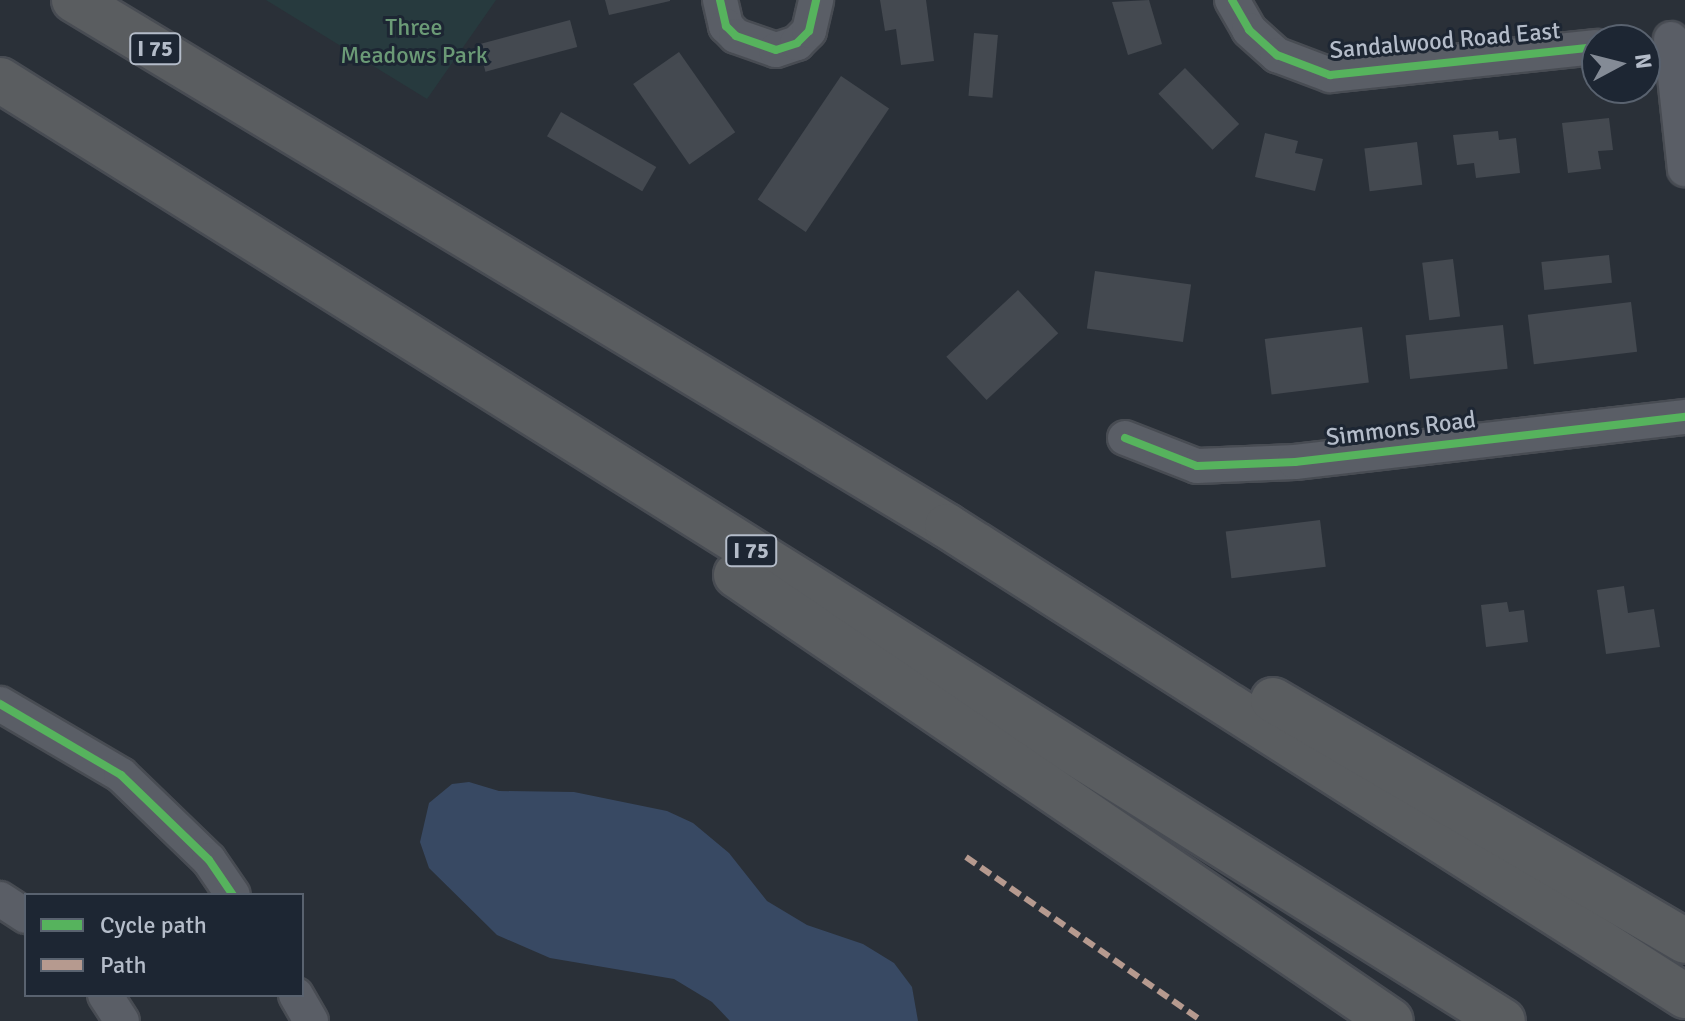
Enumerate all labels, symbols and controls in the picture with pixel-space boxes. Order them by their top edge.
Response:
park label: Three Meadows Park [340,14,488,70]
street label: Sandalwood Road East [1328,17,1562,65]
north arrow [1581,24,1661,104]
road number: I 75 [129,31,181,67]
text: N [1629,52,1658,71]
street label: Simmons Road [1324,406,1478,452]
road number: I 75 [725,533,777,569]
legend [24,893,304,997]
text: Cycle path [100,910,207,940]
text: Path [100,950,146,980]

